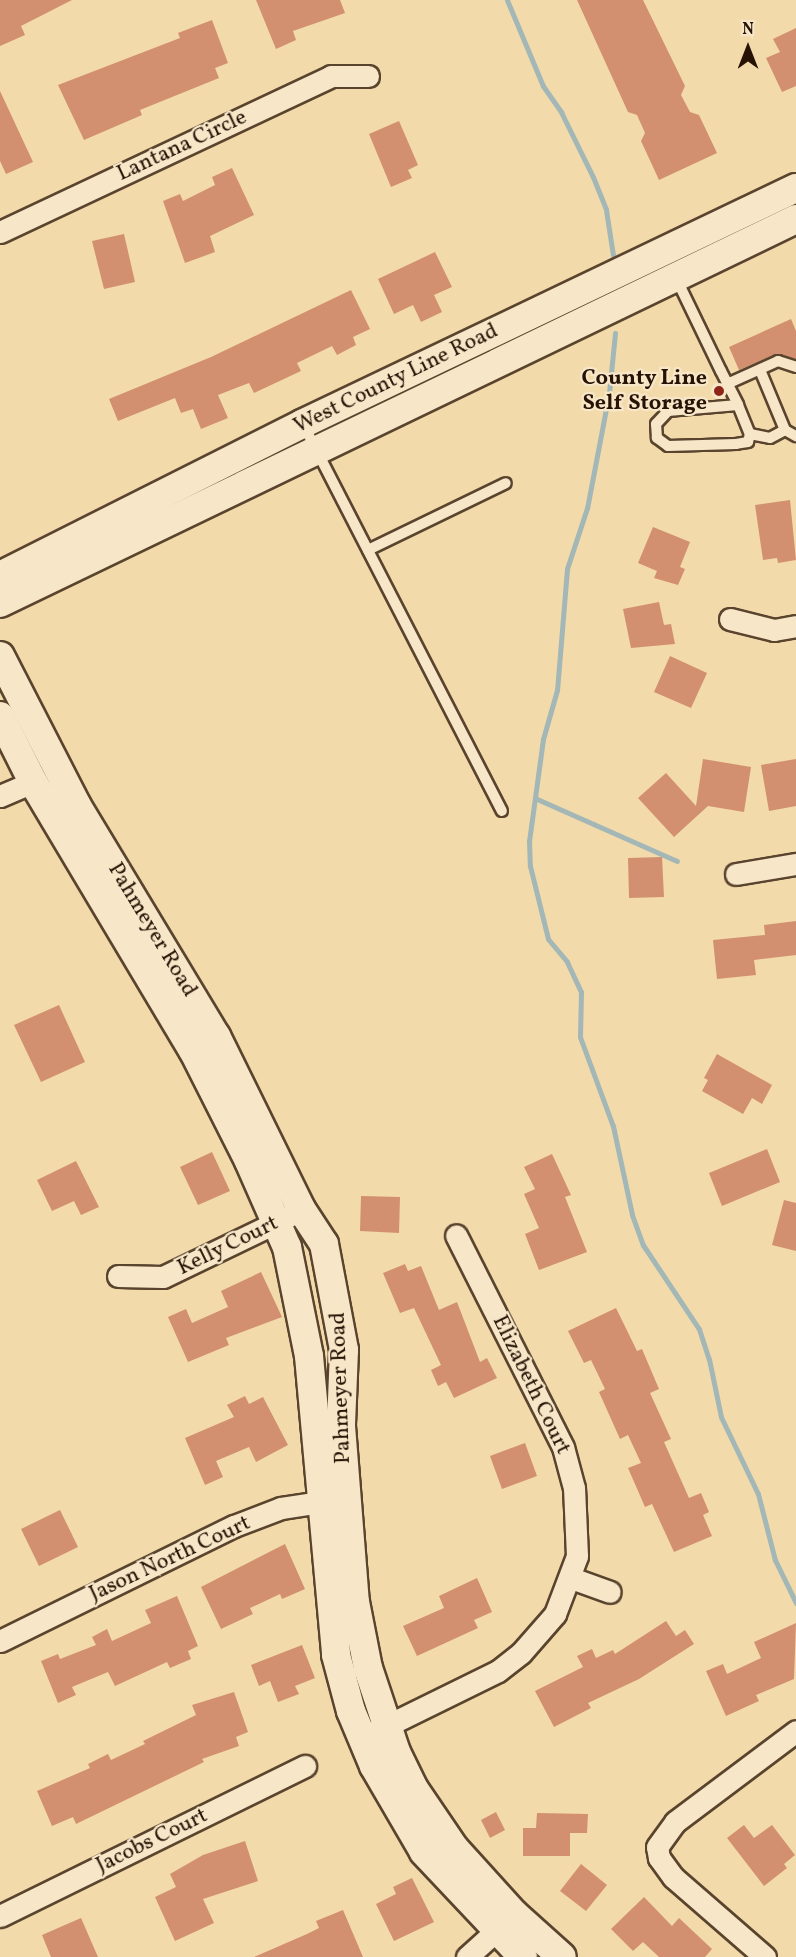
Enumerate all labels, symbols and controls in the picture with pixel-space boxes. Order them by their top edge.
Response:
north arrow [718,18,778,78]
text: N [742,19,754,41]
street label: Lantana Circle [113,104,251,188]
street label: West County Line Road [289,318,503,440]
place label: County Line Self Storage [581,365,707,416]
marker: County Line Self Storage [712,384,726,398]
street label: Pahmeyer Road [102,858,202,1002]
street label: Kelly Court [173,1210,283,1282]
street label: Elizabeth Court [486,1311,576,1459]
street label: Pahmeyer Road [325,1312,357,1464]
street label: Jason North Court [85,1510,255,1608]
street label: Jacobs Court [92,1803,212,1879]

